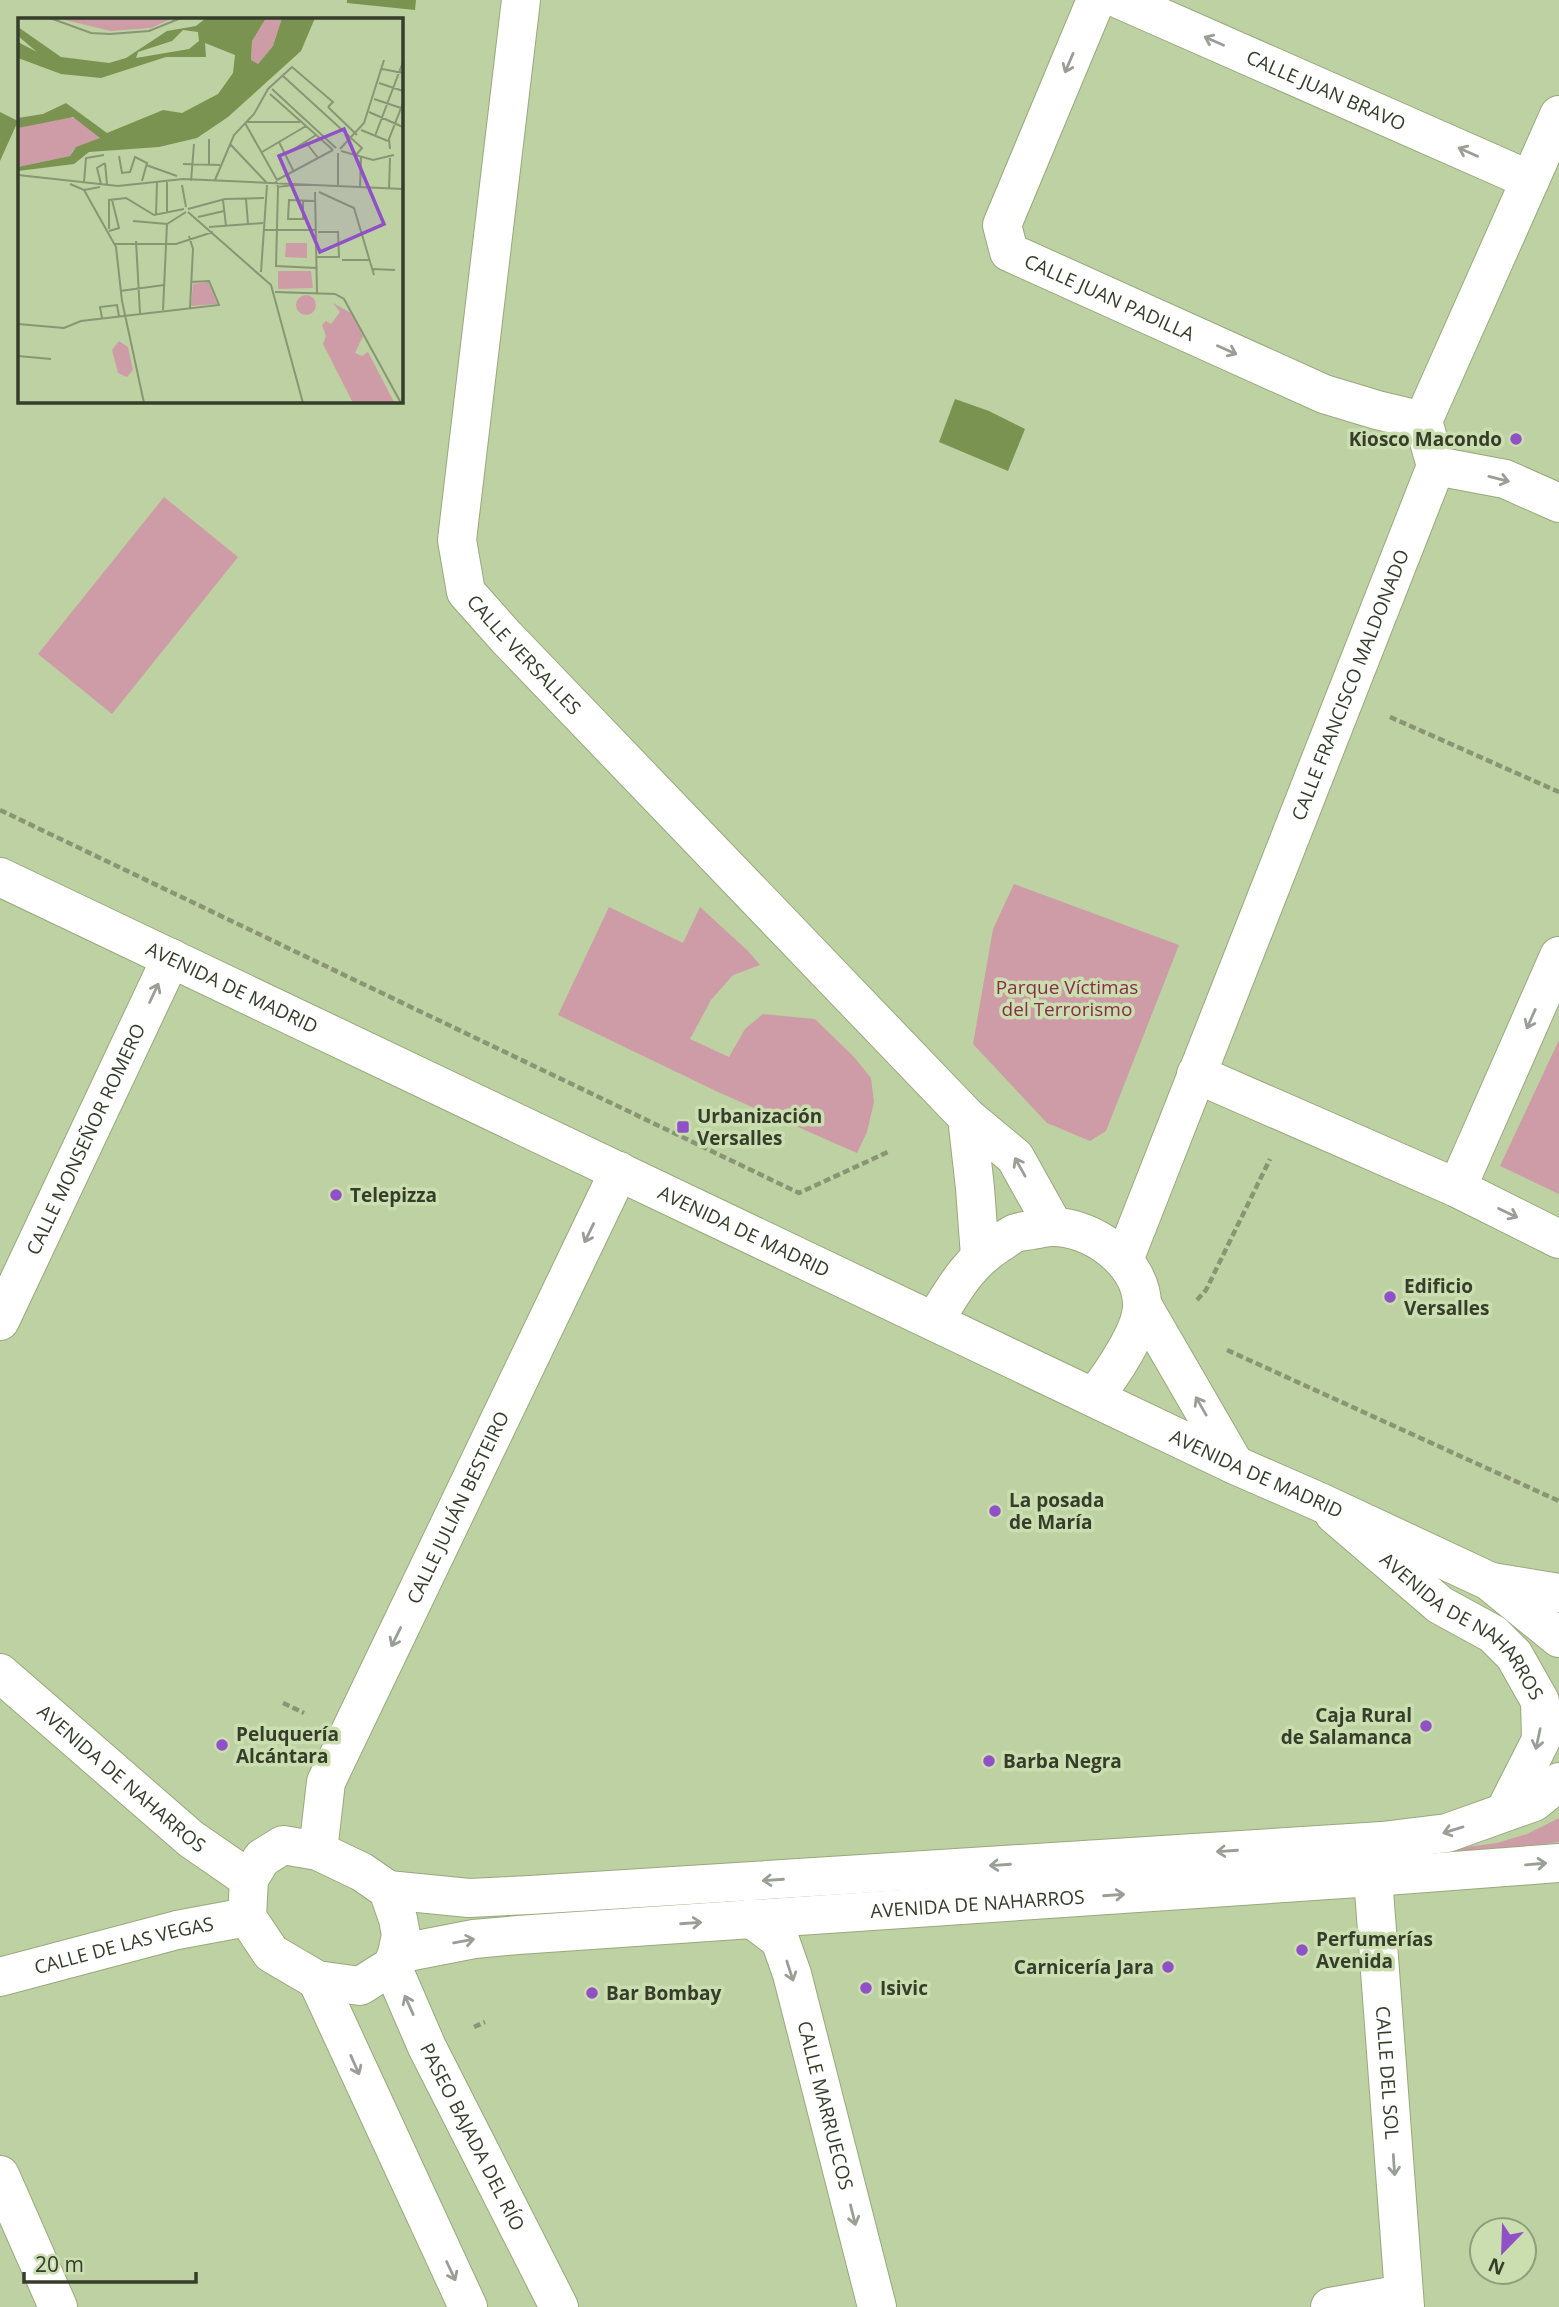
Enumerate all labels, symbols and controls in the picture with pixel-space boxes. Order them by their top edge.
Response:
inset map [18,18,402,402]
one-way arrow [1204,34,1226,47]
street label: CALLE JUAN BRAVO [1242,44,1410,137]
one-way arrow [1062,52,1075,73]
one-way arrow [1457,145,1479,158]
street label: CALLE JUAN PADILLA [1020,248,1199,347]
one-way arrow [1216,344,1238,357]
place label: Kiosco Macondo [1349,426,1502,452]
marker: Kiosco Macondo [1508,431,1524,447]
one-way arrow [1487,473,1510,486]
street label: CALLE FRANCISCO MALDONADO [1285,546,1415,824]
street label: CALLE VERSALLES [461,589,587,721]
street label: AVENIDA DE MADRID [142,935,322,1039]
park label: Parque Víctimas del Terrorismo [996,974,1138,1022]
one-way arrow [148,983,162,1004]
one-way arrow [1524,1007,1537,1029]
street label: CALLE MONSEÑOR ROMERO [20,1019,151,1259]
place label: Urbanización Versalles [697,1103,822,1151]
marker: Urbanización Versalles [675,1119,691,1135]
one-way arrow [1013,1157,1026,1178]
street label: AVENIDA DE MADRID [654,1179,834,1283]
place label: Telepizza [350,1182,437,1208]
marker: Telepizza [328,1187,344,1203]
one-way arrow [1497,1207,1518,1221]
one-way arrow [582,1222,596,1243]
place label: Edificio Versalles [1404,1273,1489,1321]
marker: Edificio Versalles [1382,1289,1398,1305]
one-way arrow [1193,1397,1207,1417]
street label: CALLE JULIÁN BESTEIRO [400,1407,515,1608]
street label: AVENIDA DE MADRID [1166,1423,1347,1524]
place label: La posada de María [1009,1487,1104,1535]
marker: La posada de María [987,1503,1003,1519]
street label: AVENIDA DE NAHARROS [1375,1546,1550,1704]
one-way arrow [389,1626,403,1647]
street label: AVENIDA DE NAHARROS [32,1698,211,1858]
place label: Caja Rural de Salamanca [1281,1702,1412,1750]
marker: Caja Rural de Salamanca [1418,1718,1434,1734]
place label: Peluquería Alcántara [236,1721,339,1769]
one-way arrow [1531,1728,1544,1750]
marker: Peluquería Alcántara [214,1737,230,1753]
place label: Barba Negra [1003,1748,1122,1774]
marker: Barba Negra [981,1753,997,1769]
one-way arrow [1443,1824,1465,1837]
one-way arrow [1216,1845,1239,1858]
one-way arrow [1524,1857,1547,1870]
one-way arrow [989,1859,1012,1872]
one-way arrow [762,1874,785,1887]
street label: AVENIDA DE NAHARROS [869,1884,1085,1924]
one-way arrow [1102,1888,1125,1901]
street label: CALLE DE LAS VEGAS [31,1910,216,1980]
one-way arrow [679,1916,702,1929]
place label: Perfumerías Avenida [1316,1926,1433,1974]
one-way arrow [453,1933,475,1947]
marker: Perfumerías Avenida [1294,1942,1310,1958]
place label: Carnicería Jara [1014,1954,1154,1980]
one-way arrow [785,1959,798,1981]
marker: Carnicería Jara [1160,1959,1176,1975]
place label: Isivic [880,1975,928,2001]
place label: Bar Bombay [606,1980,721,2006]
marker: Isivic [858,1980,874,1996]
marker: Bar Bombay [584,1985,600,2001]
one-way arrow [402,1994,415,2016]
street label: CALLE DEL SOL [1370,2005,1405,2140]
street label: CALLE MARRUECOS [791,2018,860,2193]
street label: PASEO BAJADA DEL RÍO [414,2039,531,2235]
one-way arrow [349,2053,362,2075]
one-way arrow [1388,2154,1401,2176]
one-way arrow [847,2203,860,2226]
north arrow [1468,2216,1538,2286]
scale bar [24,2240,196,2284]
text: 20 m [35,2250,84,2278]
text: N [1484,2252,1509,2282]
one-way arrow [445,2260,459,2281]

